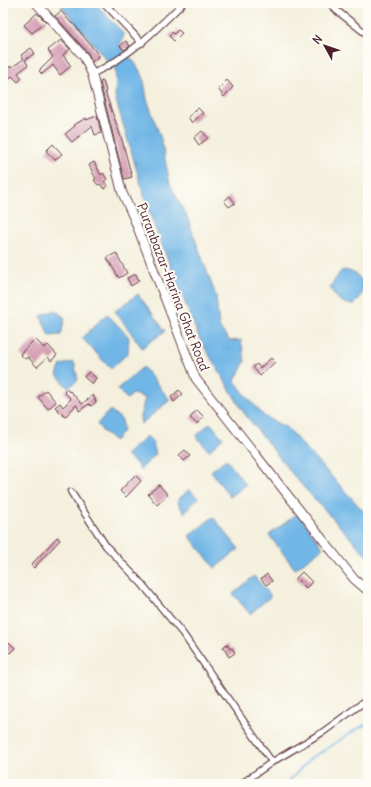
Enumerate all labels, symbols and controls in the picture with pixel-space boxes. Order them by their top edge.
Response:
north arrow [305,26,345,66]
text: N [310,32,325,47]
street label: Puranbazar-Harina Ghat Road [133,200,213,374]

